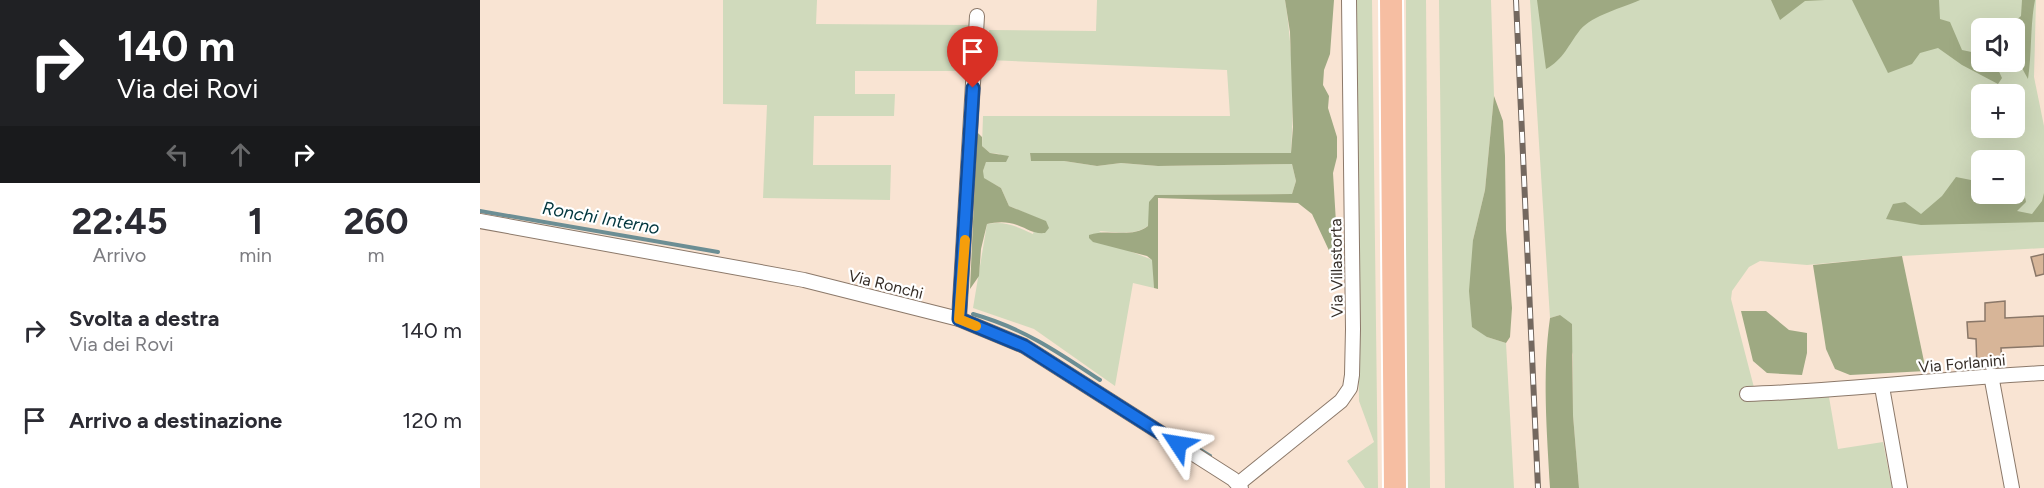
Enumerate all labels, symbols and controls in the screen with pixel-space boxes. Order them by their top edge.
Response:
map controls [1971,18,2025,204]
button: sound [1971,18,2025,72]
text: 140 m [117,21,235,72]
icon: right [18,24,96,102]
pin [947,26,998,88]
icon: arrive [956,35,989,68]
text: Via dei Rovi [117,72,258,105]
button: + [1971,84,2025,138]
icon: left [161,138,194,171]
icon: ahead [224,138,257,171]
icon: right [287,138,320,171]
button: − [1971,150,2025,204]
water label: Ronchi Interno [541,197,661,239]
text: 22:45 [71,200,168,243]
text: 1 [248,200,263,243]
text: 260 [343,200,409,243]
street label: Via Villastorta [1326,218,1347,318]
text: Arrivo [93,243,146,267]
text: min [239,243,272,267]
text: m [367,243,385,267]
street label: Via Ronchi [846,266,925,303]
text: Svolta a destra [69,305,219,332]
icon: right [18,314,51,347]
text: 140 m [401,317,462,344]
text: Via dei Rovi [69,332,174,356]
street label: Via Forlanini [1918,350,2006,377]
icon: arrive [18,404,51,437]
text: Arrivo a destinazione [69,407,282,434]
text: 120 m [402,407,462,434]
position arrow [1146,412,1210,476]

